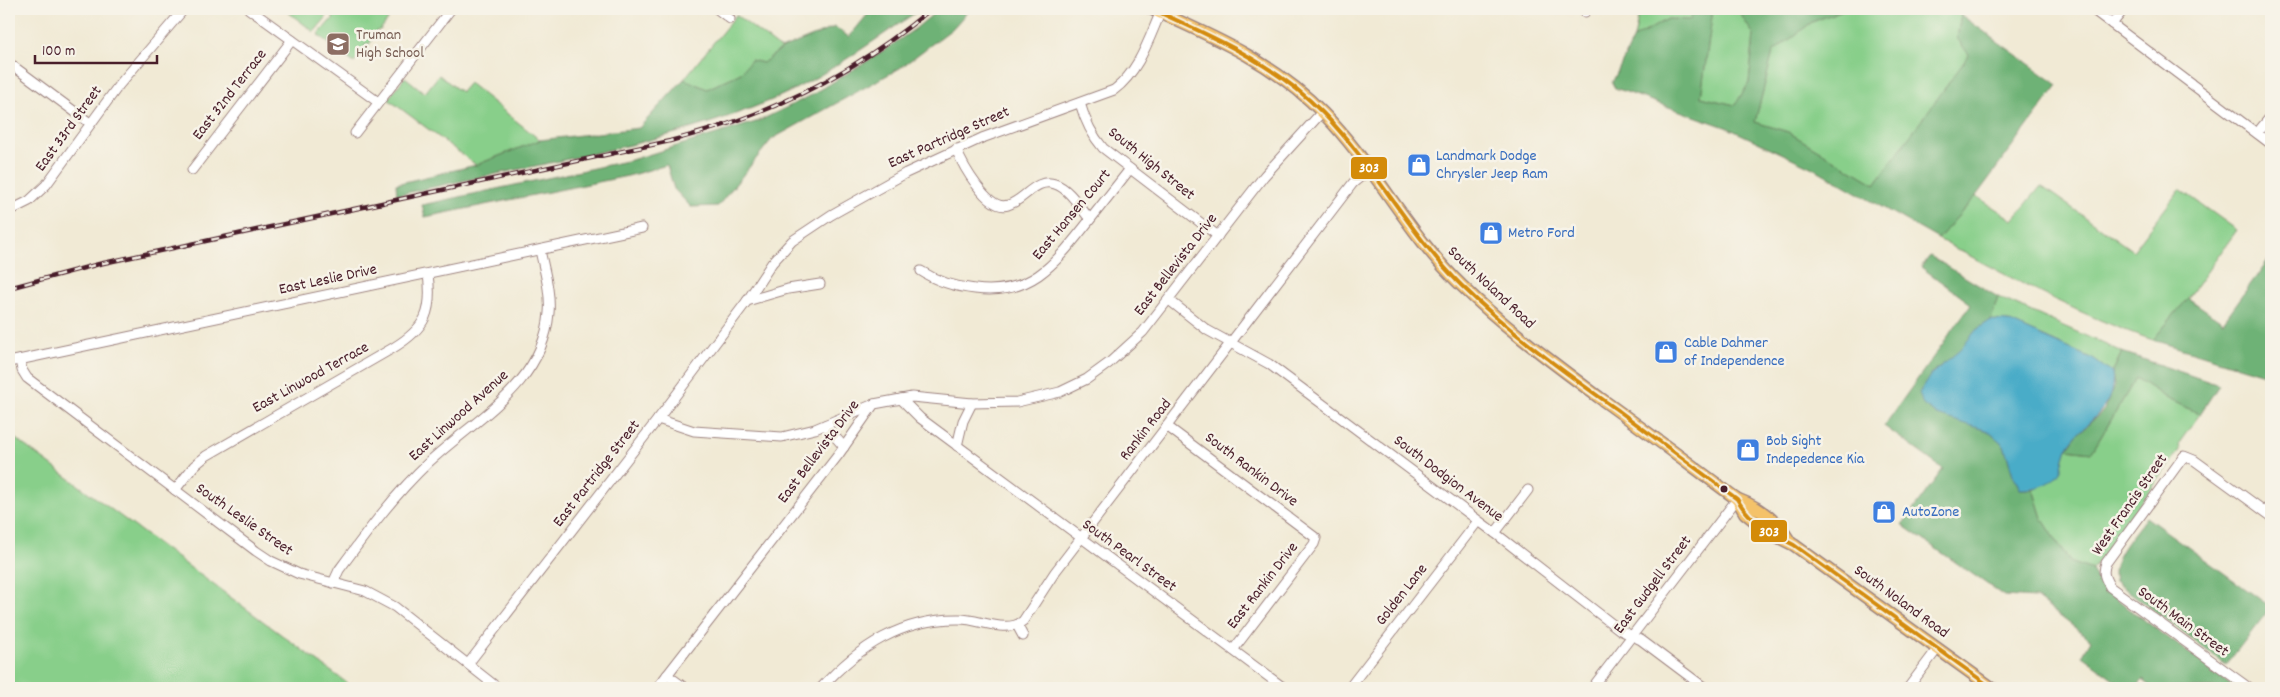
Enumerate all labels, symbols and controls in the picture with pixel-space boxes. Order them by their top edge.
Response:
place label: Truman High School [356,24,424,65]
school or university icon: Truman High School [325,31,351,57]
scale bar [35,32,158,64]
text: 100 m [42,41,75,63]
street label: East 32nd Terrace [187,45,273,145]
street label: East 33rd Street [30,81,108,177]
street label: East Partridge Street [885,101,1013,175]
street label: South High Street [1103,122,1199,206]
place label: Landmark Dodge Chrysler Jeep Ram [1436,145,1548,186]
shop icon: Landmark Dodge Chrysler Jeep Ram [1406,152,1432,178]
line badge: 303 [1350,156,1388,180]
text: 303 [1359,159,1379,179]
street label: East Hansen Court [1027,164,1117,266]
street label: East Bellevista Drive [1129,209,1223,321]
shop icon: Metro Ford [1478,220,1504,246]
place label: Metro Ford [1508,222,1575,245]
street label: South Noland Road [1442,241,1540,335]
street label: East Leslie Drive [277,258,379,302]
place label: Cable Dahmer of Independence [1684,332,1785,373]
street label: East Linwood Terrace [249,336,373,420]
shop icon: Cable Dahmer of Independence [1653,339,1679,365]
street label: East Linwood Avenue [404,365,514,467]
street label: Rankin Road [1114,394,1178,466]
street label: East Bellevista Drive [772,395,866,509]
street label: East Partridge Street [548,415,646,533]
street label: South Rankin Drive [1199,427,1303,513]
street label: South Dodgion Avenue [1388,430,1508,528]
place label: Bob Sight Indepedence Kia [1766,430,1865,471]
shop icon: Bob Sight Indepedence Kia [1735,437,1761,463]
street label: West Francis Street [2086,450,2174,560]
street label: South Leslie Street [190,478,298,562]
unlabelled marker [1719,484,1729,494]
shop icon: AutoZone [1871,499,1897,525]
place label: AutoZone [1902,501,1959,524]
street label: South Pearl Street [1077,514,1181,598]
line badge: 303 [1750,519,1788,543]
text: 303 [1759,523,1779,543]
street label: East Gudgell Street [1608,531,1698,639]
street label: East Rankin Drive [1222,537,1304,635]
street label: Golden Lane [1370,559,1434,631]
street label: South Noland Road [1849,560,1953,644]
street label: South Main Street [2133,581,2233,663]

